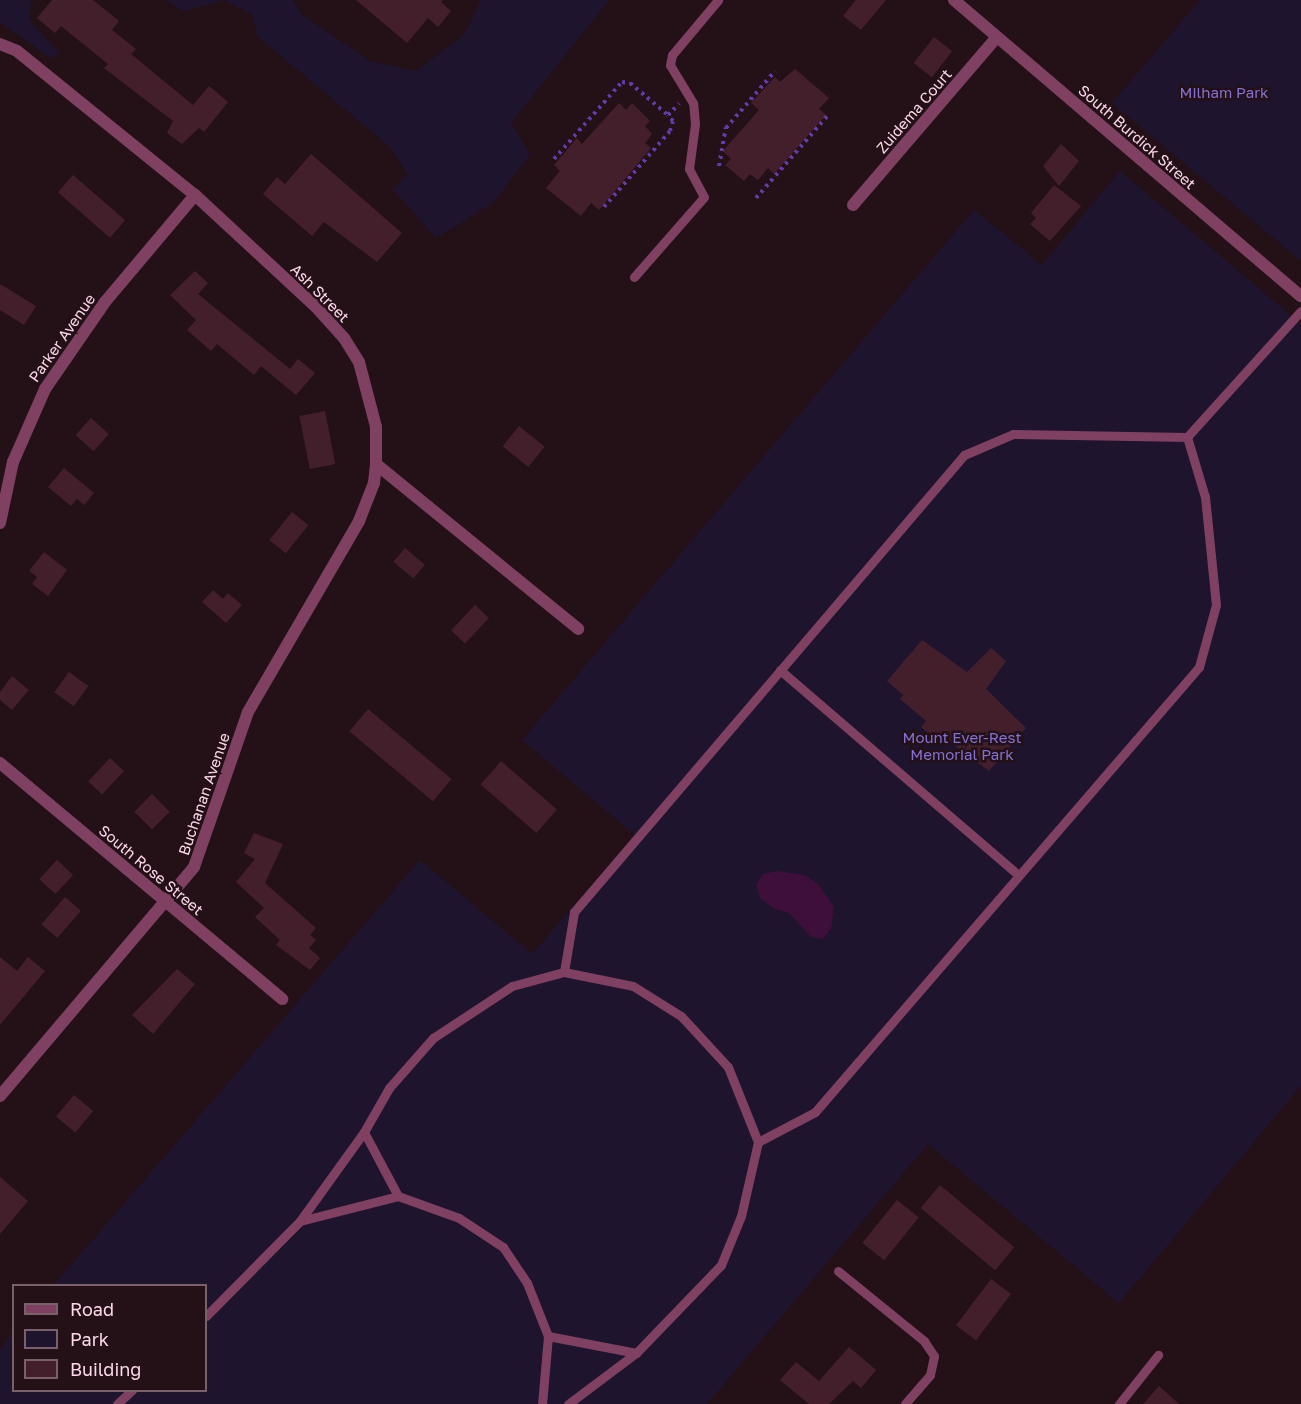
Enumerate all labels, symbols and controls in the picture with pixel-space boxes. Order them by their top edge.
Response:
street label: Zuidema Court [873,65,955,157]
street label: South Burdick Street [1075,81,1199,193]
park label: Milham Park [1180,84,1268,102]
street label: Ash Street [287,260,353,326]
street label: Parker Avenue [25,290,99,386]
park label: Mount Ever-Rest Memorial Park [903,728,1021,763]
street label: Buchanan Avenue [175,730,233,858]
street label: South Rose Street [95,821,207,919]
legend [12,1284,207,1392]
text: Road [70,1298,114,1320]
text: Park [70,1328,109,1350]
text: Building [70,1358,141,1380]

